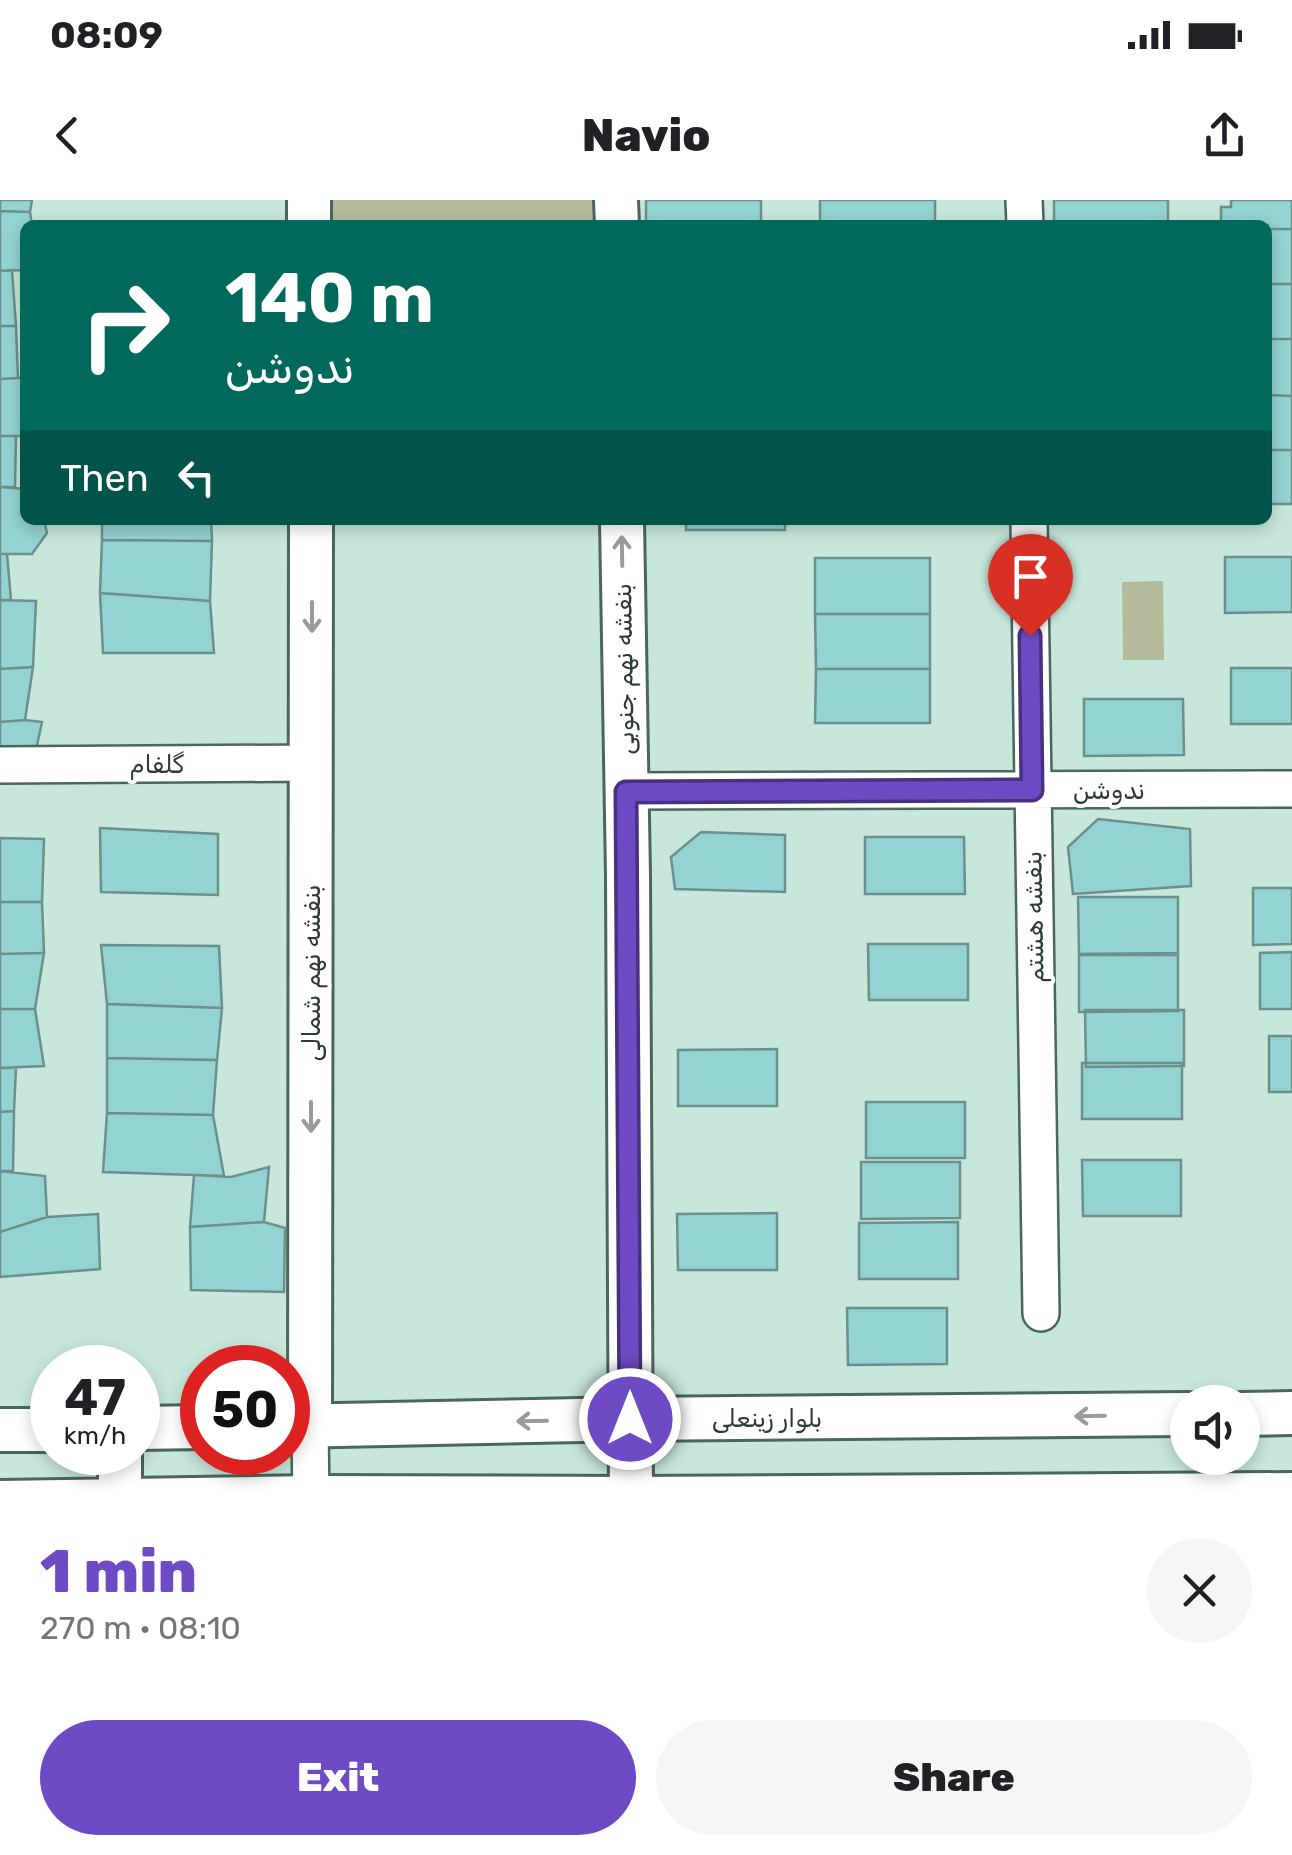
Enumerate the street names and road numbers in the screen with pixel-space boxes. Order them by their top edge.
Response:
street label: بنفشه نهم جنوبی [608,583,642,755]
street label: گلفام [130,750,184,780]
street label: ندوشن [1073,776,1145,805]
street label: بنفشه هشتم [1018,851,1052,983]
street label: بنفشه نهم شمالی [297,884,328,1062]
street label: بلوار زینعلی [712,1404,822,1434]

